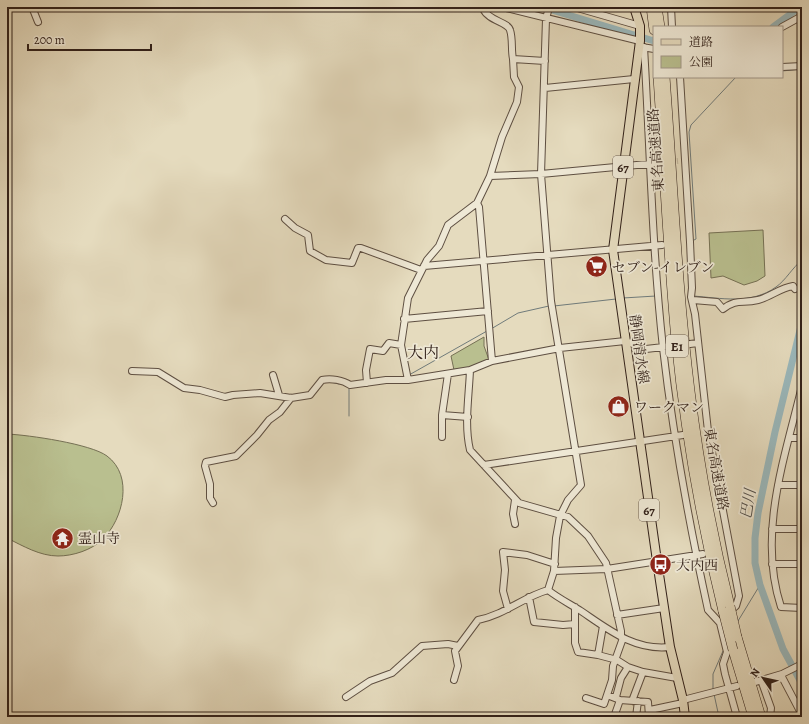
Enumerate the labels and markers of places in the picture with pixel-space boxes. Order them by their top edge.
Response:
supermarket icon: セブン-イレブン [584,254,610,280]
place label: セブン-イレブン [612,258,714,277]
shop icon: ワークマン [606,394,632,420]
place label: ワークマン [634,398,704,417]
temple icon: 霊山寺 [49,525,75,551]
place label: 霊山寺 [78,529,120,548]
bus stop icon: 大内西 [648,552,674,578]
place label: 大内西 [676,556,718,575]

